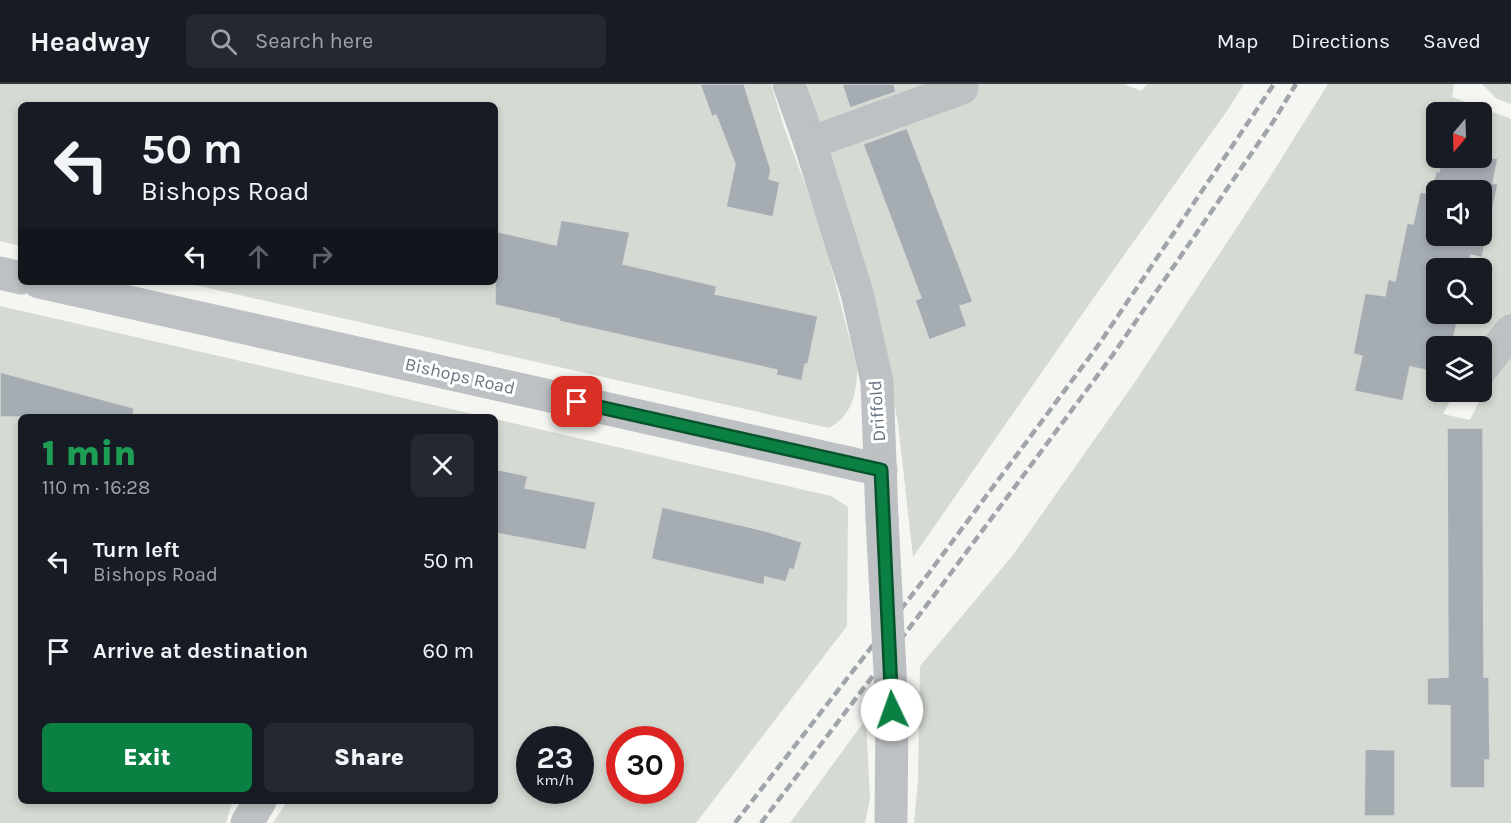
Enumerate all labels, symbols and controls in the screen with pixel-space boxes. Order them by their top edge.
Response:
search box [186,14,606,68]
text: Headway [30,25,150,58]
icon: search [207,25,240,58]
text: Search here [255,28,373,54]
text: Map [1217,29,1258,53]
text: Directions [1291,29,1390,53]
text: Saved [1423,29,1481,53]
north arrow [1426,102,1492,168]
map controls [1426,102,1492,402]
text: 50 m [141,124,243,174]
icon: left [42,126,120,204]
text: Bishops Road [141,175,310,207]
button: sound [1426,180,1492,246]
icon: left [179,240,212,273]
icon: ahead [242,240,275,273]
icon: right [305,240,338,273]
button: search [1426,258,1492,324]
button: layers [1426,336,1492,402]
street label: Bishops Road [403,353,517,399]
pin [551,376,602,427]
street label: Driffold [864,379,890,443]
icon: arrive [560,385,593,418]
text: 1 min [42,432,136,474]
button: close [411,434,474,497]
text: 110 m · 16:28 [42,476,150,499]
text: Turn left [93,537,180,563]
icon: left [42,545,75,578]
text: 50 m [423,548,474,574]
text: Bishops Road [93,563,218,586]
icon: arrive [42,635,75,668]
text: Arrive at destination [93,638,308,664]
text: 60 m [423,638,474,664]
position arrow [860,678,924,742]
button: Exit [42,723,252,792]
button: Share [264,723,474,792]
speed limit sign: 30 [606,726,684,804]
text: 23 [537,740,573,776]
text: km/h [536,771,574,789]

